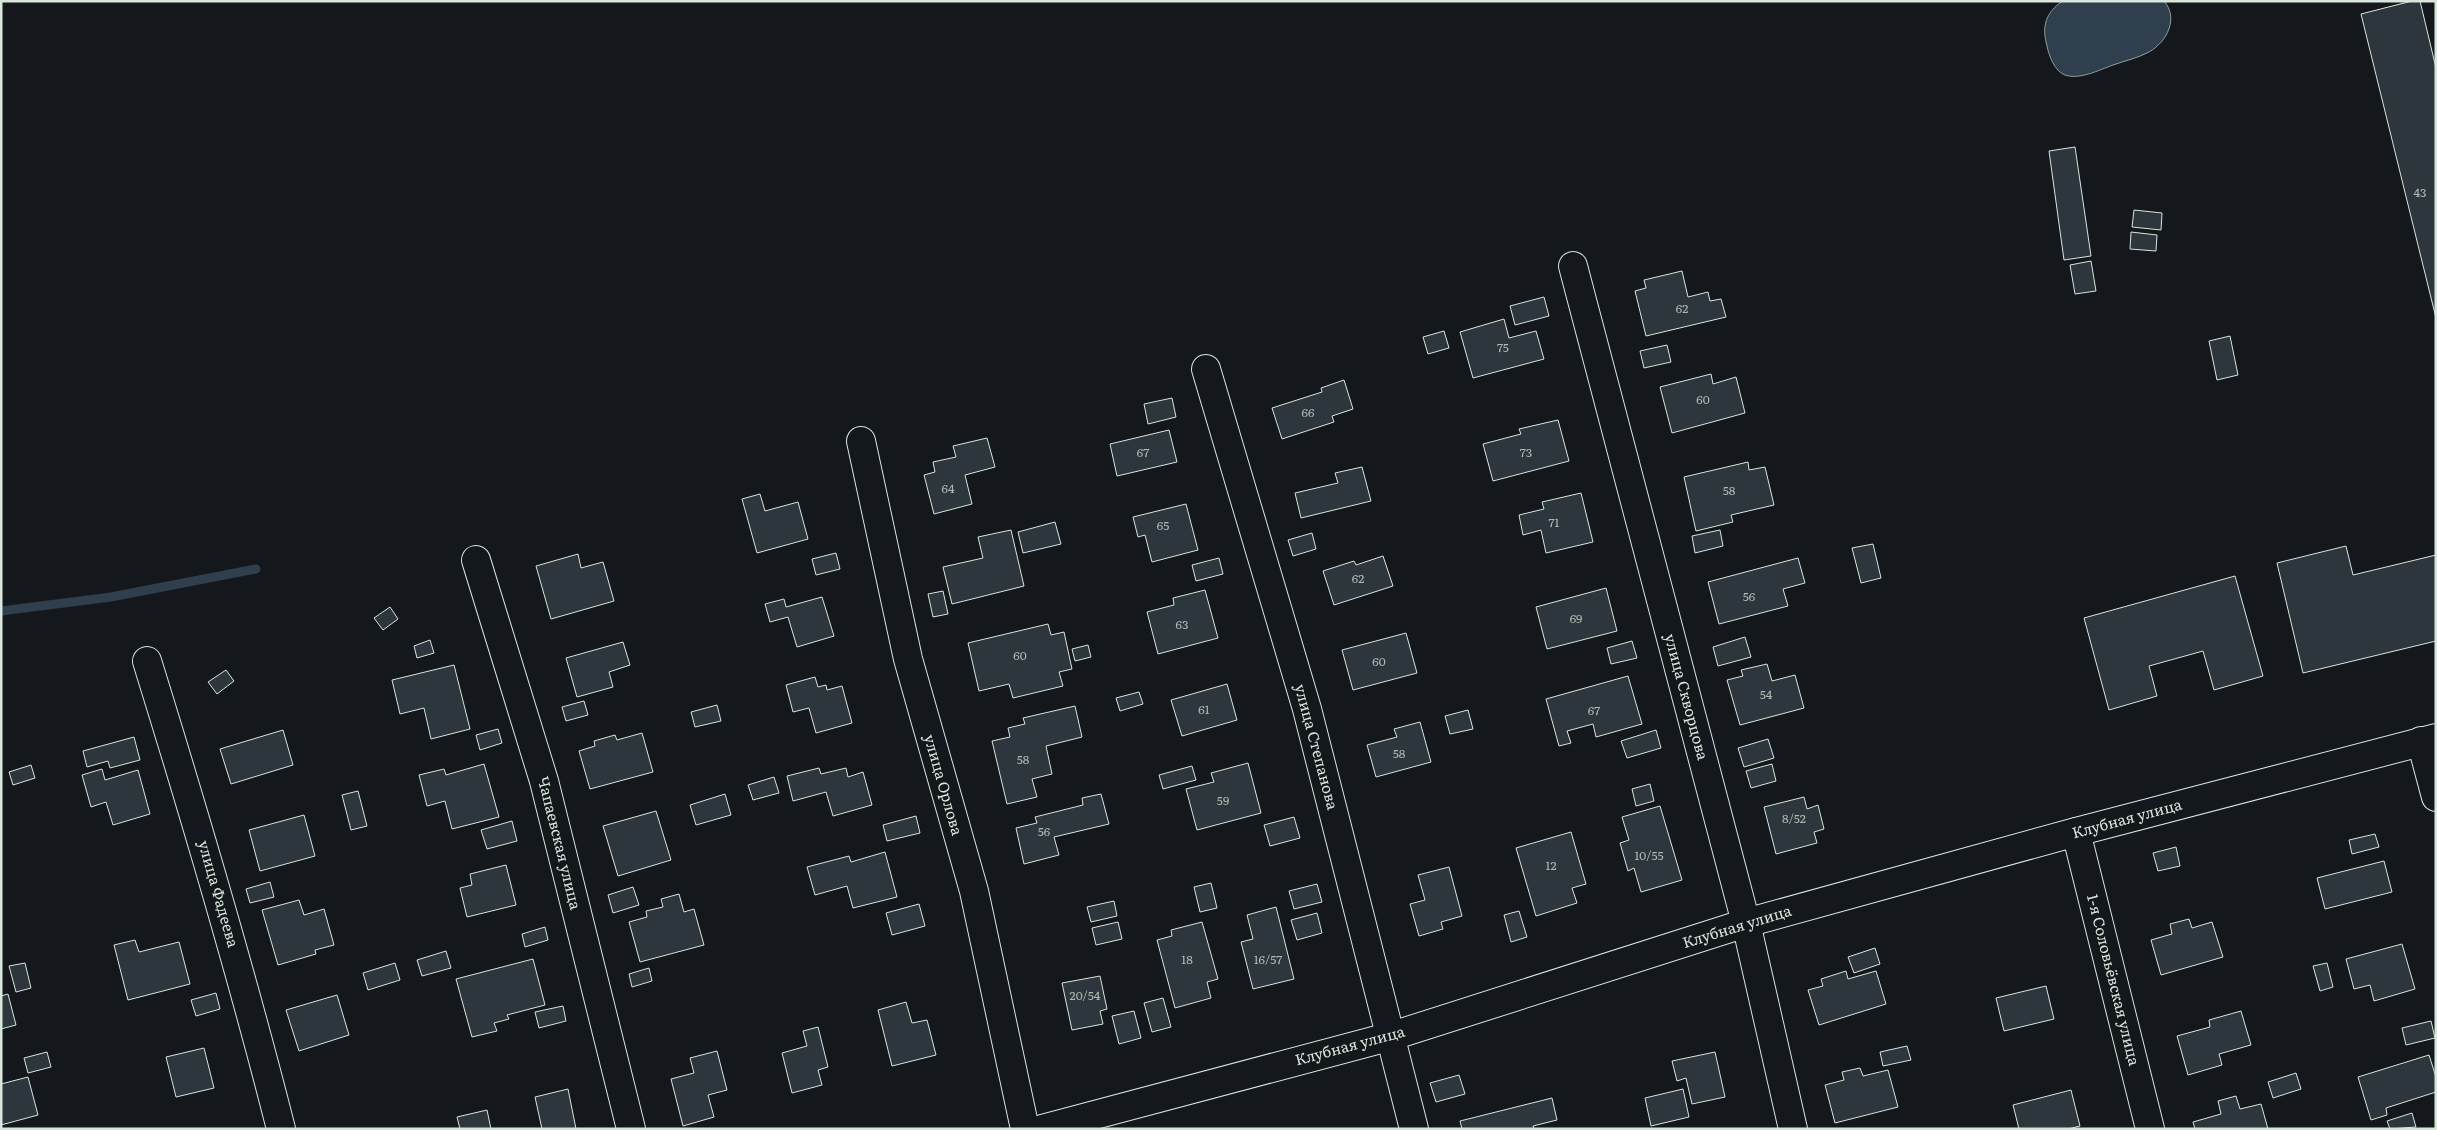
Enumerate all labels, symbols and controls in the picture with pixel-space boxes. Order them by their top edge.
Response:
house number: 43 [2413,183,2427,201]
house number: 62 [1676,299,1688,317]
house number: 75 [1497,338,1509,356]
house number: 60 [1696,390,1710,408]
house number: 66 [1302,403,1315,421]
house number: 67 [1137,443,1149,461]
house number: 73 [1520,443,1532,461]
house number: 64 [941,479,955,497]
house number: 58 [1723,481,1736,499]
house number: 71 [1549,513,1560,531]
house number: 65 [1157,516,1169,534]
house number: 62 [1352,569,1364,587]
house number: 56 [1743,587,1756,605]
house number: 69 [1570,609,1582,627]
house number: 63 [1176,615,1188,633]
street label: улица Скворцова [1660,631,1716,763]
house number: 60 [1013,646,1027,664]
house number: 60 [1372,652,1386,670]
street label: улица Степанова [1290,681,1346,813]
house number: 54 [1760,685,1773,703]
house number: 61 [1198,700,1210,718]
house number: 67 [1588,701,1600,719]
street label: улица Орлова [919,731,970,839]
house number: 58 [1393,744,1406,762]
house number: 58 [1017,750,1030,768]
street label: Чапаевская улица [533,774,588,913]
house number: 59 [1217,791,1229,809]
street label: Клубная улица [2069,792,2185,843]
house number: 8/52 [1782,809,1806,827]
house number: 56 [1038,822,1051,840]
street label: улица Фадеева [193,837,246,951]
house number: 10/55 [1634,846,1664,864]
house number: 12 [1546,856,1556,874]
street label: 1-я Соловьёвская улица [2082,891,2147,1069]
street label: Клубная улица [1679,898,1795,953]
house number: 18 [1181,950,1193,968]
house number: 16/57 [1254,950,1282,968]
house number: 20/54 [1070,986,1101,1004]
street label: Клубная улица [1292,1019,1408,1070]

